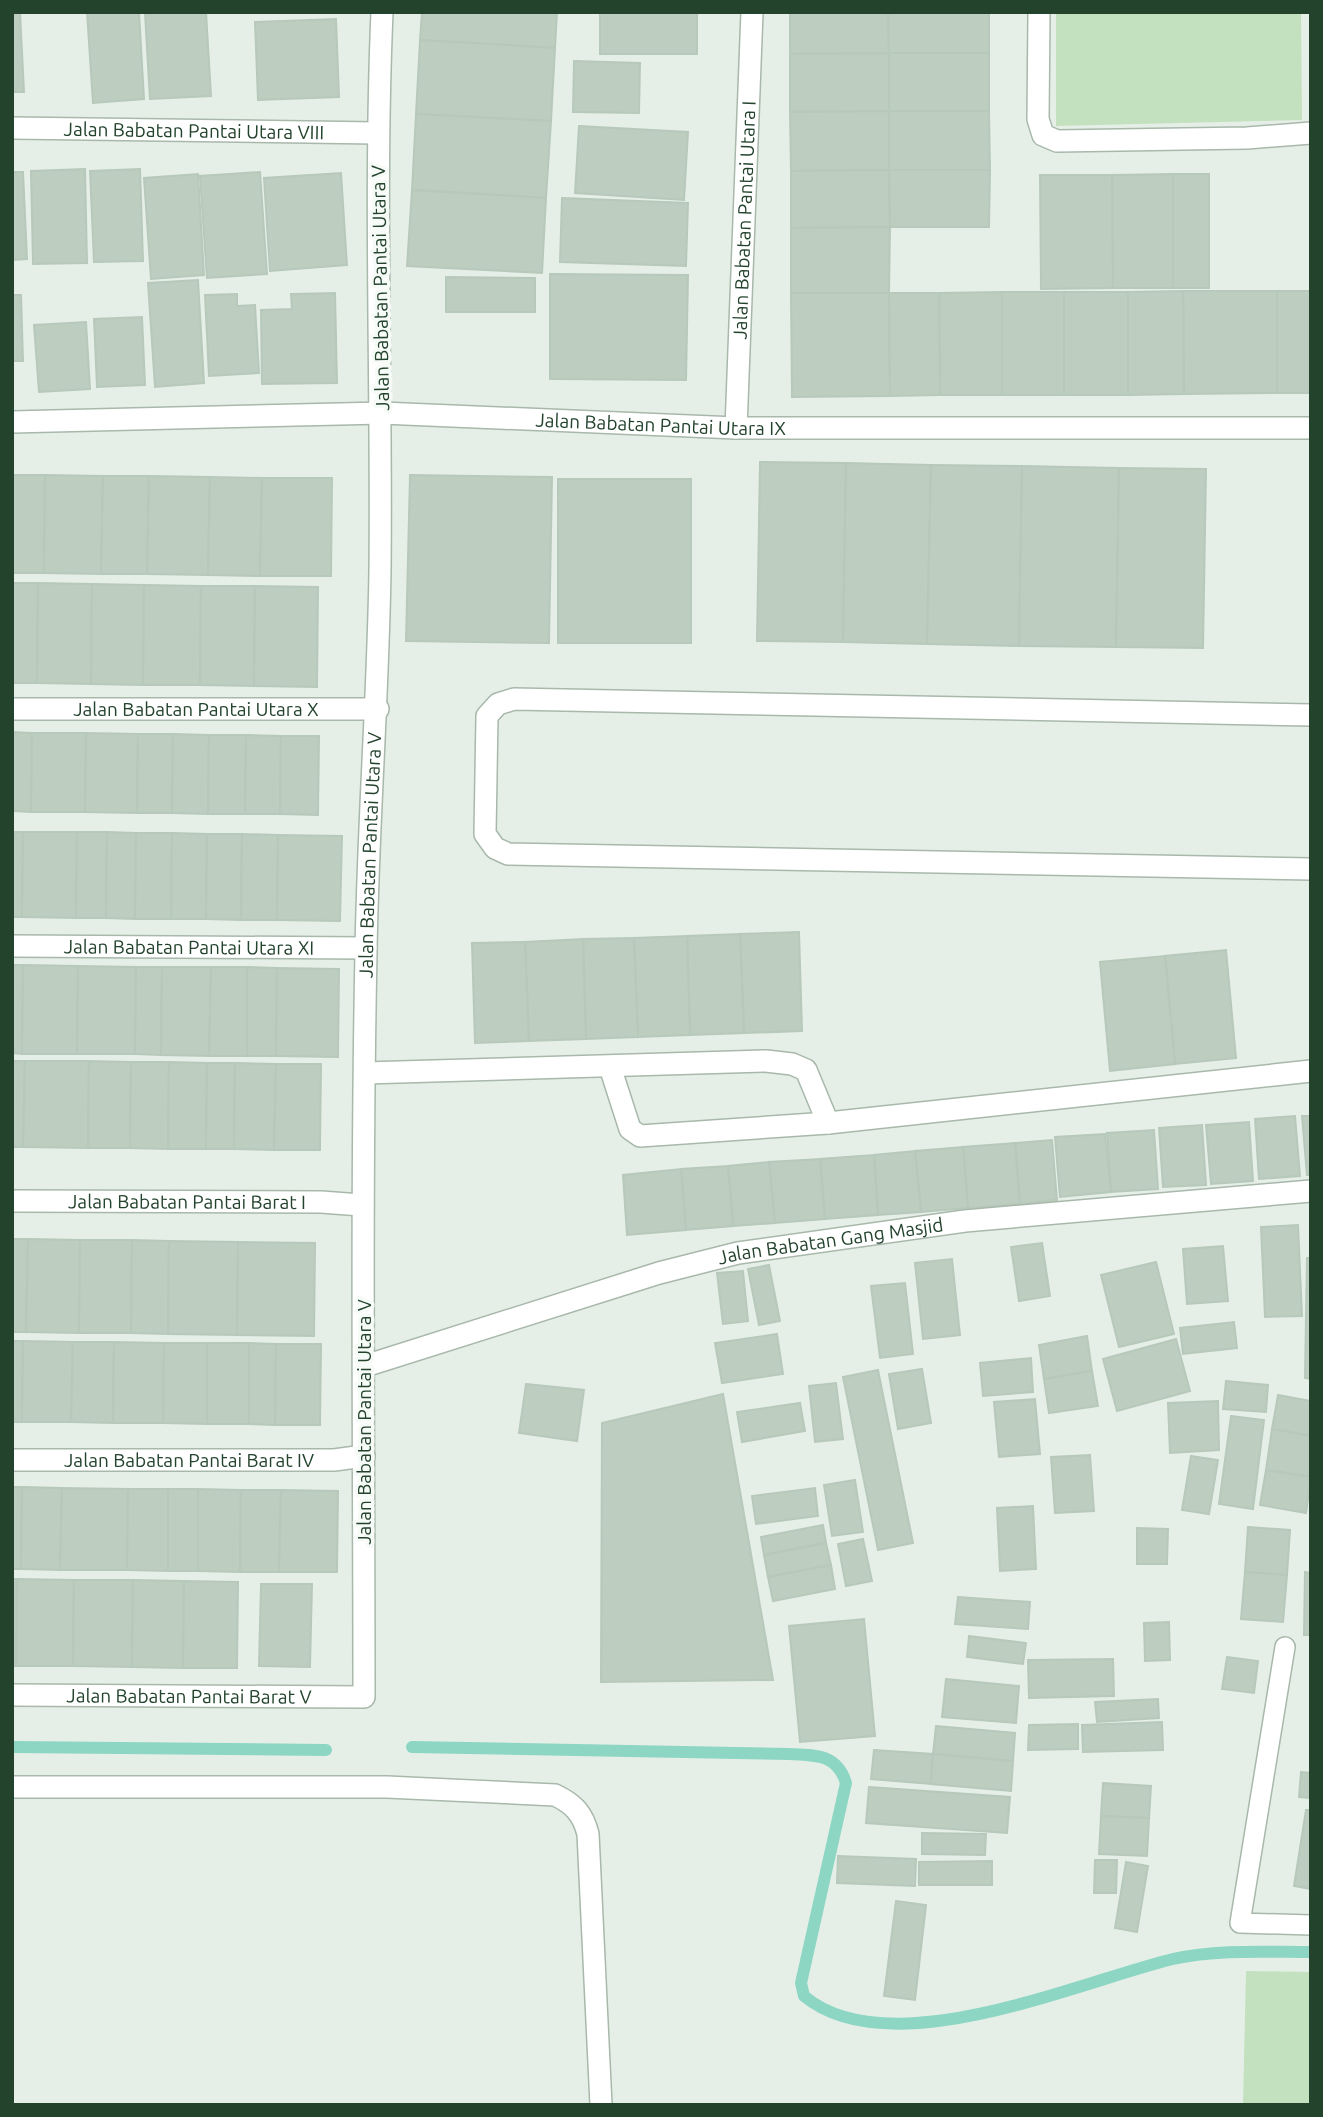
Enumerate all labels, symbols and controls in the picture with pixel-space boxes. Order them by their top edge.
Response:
street label: Jalan Babatan Pantai Utara I [728,100,760,340]
street label: Jalan Babatan Pantai Utara VIII [64,118,324,143]
street label: Jalan Babatan Pantai Utara V [367,165,393,411]
street label: Jalan Babatan Pantai Utara IX [535,409,786,439]
street label: Jalan Babatan Pantai Utara X [73,698,319,720]
street label: Jalan Babatan Pantai Utara V [355,732,385,978]
street label: Jalan Babatan Pantai Utara XI [64,935,314,959]
street label: Jalan Babatan Pantai Barat I [68,1190,306,1213]
street label: Jalan Babatan Gang Masjid [715,1213,945,1269]
street label: Jalan Babatan Pantai Utara V [353,1299,375,1545]
street label: Jalan Babatan Pantai Barat IV [64,1449,314,1471]
street label: Jalan Babatan Pantai Barat V [66,1684,312,1708]

